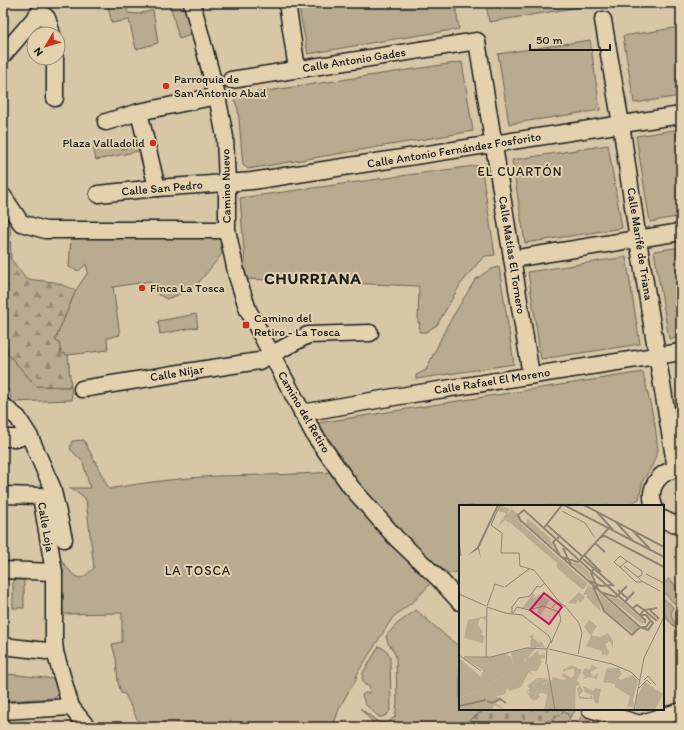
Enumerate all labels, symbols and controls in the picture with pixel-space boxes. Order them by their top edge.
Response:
north arrow [26,26,66,66]
scale bar [530,26,610,52]
text: 50 m [536,33,562,47]
text: N [31,45,46,59]
street label: Calle Antonio Gades [301,45,407,75]
place label: Parroquia de San Antonio Abad [174,72,267,100]
marker: Parroquia de San Antonio Abad [161,81,171,91]
street label: Calle Antonio Fernández Fosforito [366,129,542,171]
place label: Plaza Valladolid [63,136,145,150]
marker: Plaza Valladolid [148,138,158,148]
street label: Camino Nuevo [218,149,234,223]
district label: EL CUARTÓN [477,164,563,179]
street label: Calle San Pedro [121,177,203,199]
street label: Calle Marifé de Triana [624,187,656,301]
street label: Calle Matías El Tornero [496,195,528,315]
district label: CHURRIANA [264,269,362,288]
place label: Finca La Tosca [150,281,225,295]
marker: Finca La Tosca [137,283,147,293]
place label: Camino del Retiro - La Tosca [254,311,341,339]
marker: Camino del Retiro - La Tosca [241,320,251,330]
street label: Calle Níjar [149,362,205,384]
street label: Calle Rafael El Moreno [433,365,551,397]
street label: Camino del Retiro [275,369,333,455]
street label: Calle Loja [35,501,57,554]
inset map [459,505,664,710]
district label: LA TOSCA [165,563,231,578]

